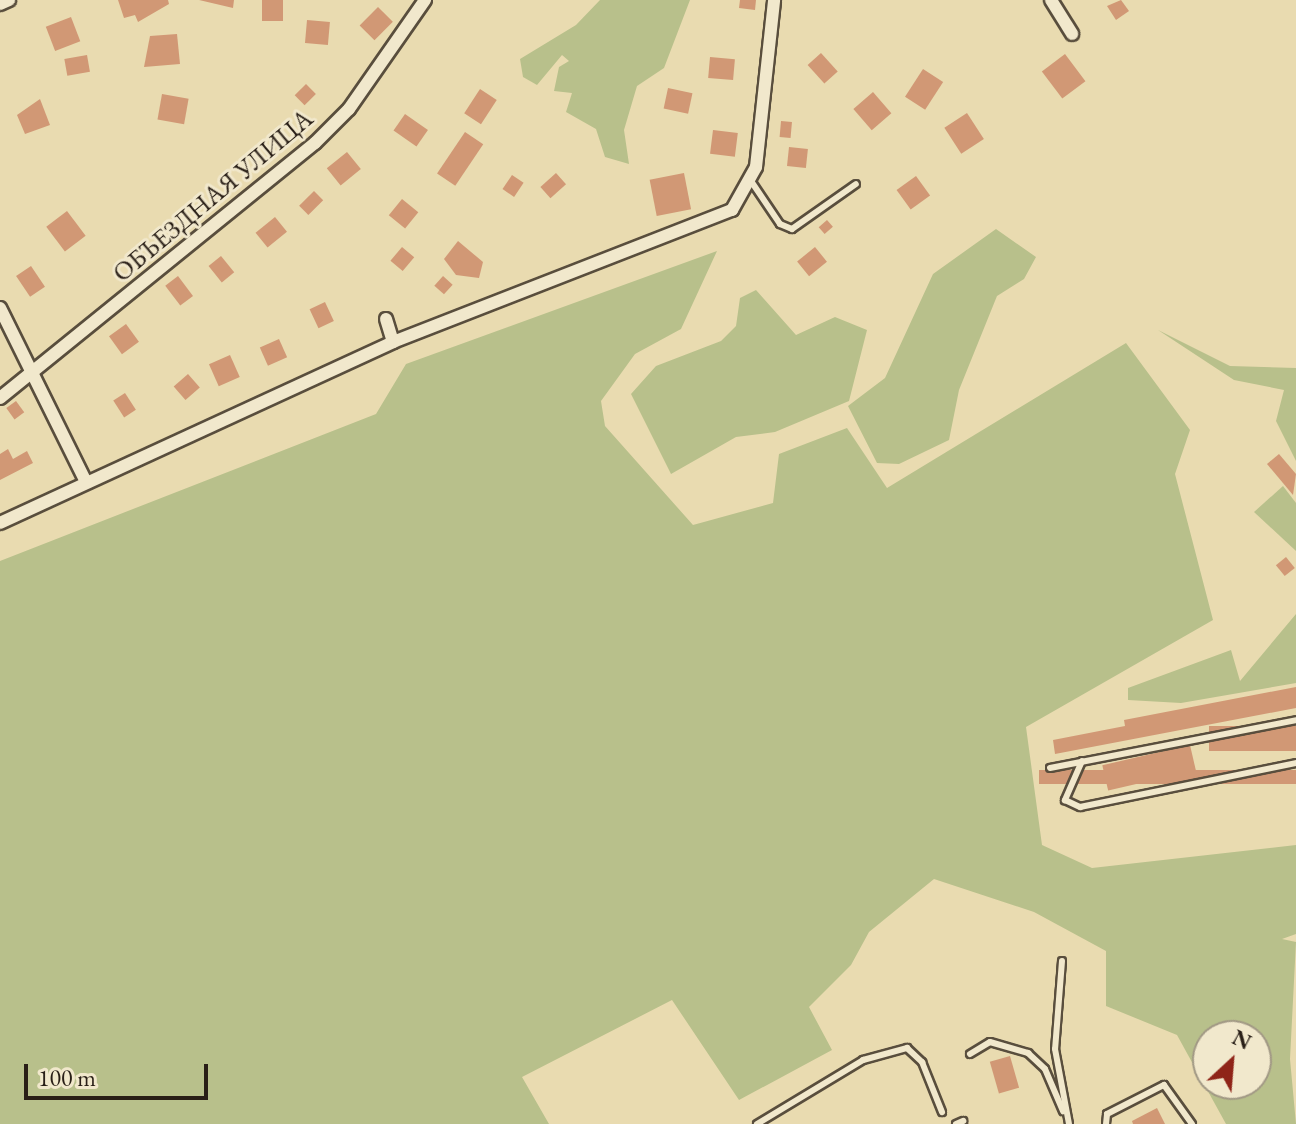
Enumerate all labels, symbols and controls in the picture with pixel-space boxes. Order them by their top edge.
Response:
street label: ОБЪЕЗДНАЯ УЛИЦА [107,103,319,289]
north arrow [1192,1020,1272,1100]
text: N [1228,1023,1256,1057]
scale bar [28,1048,212,1098]
text: 100 m [38,1062,96,1093]

